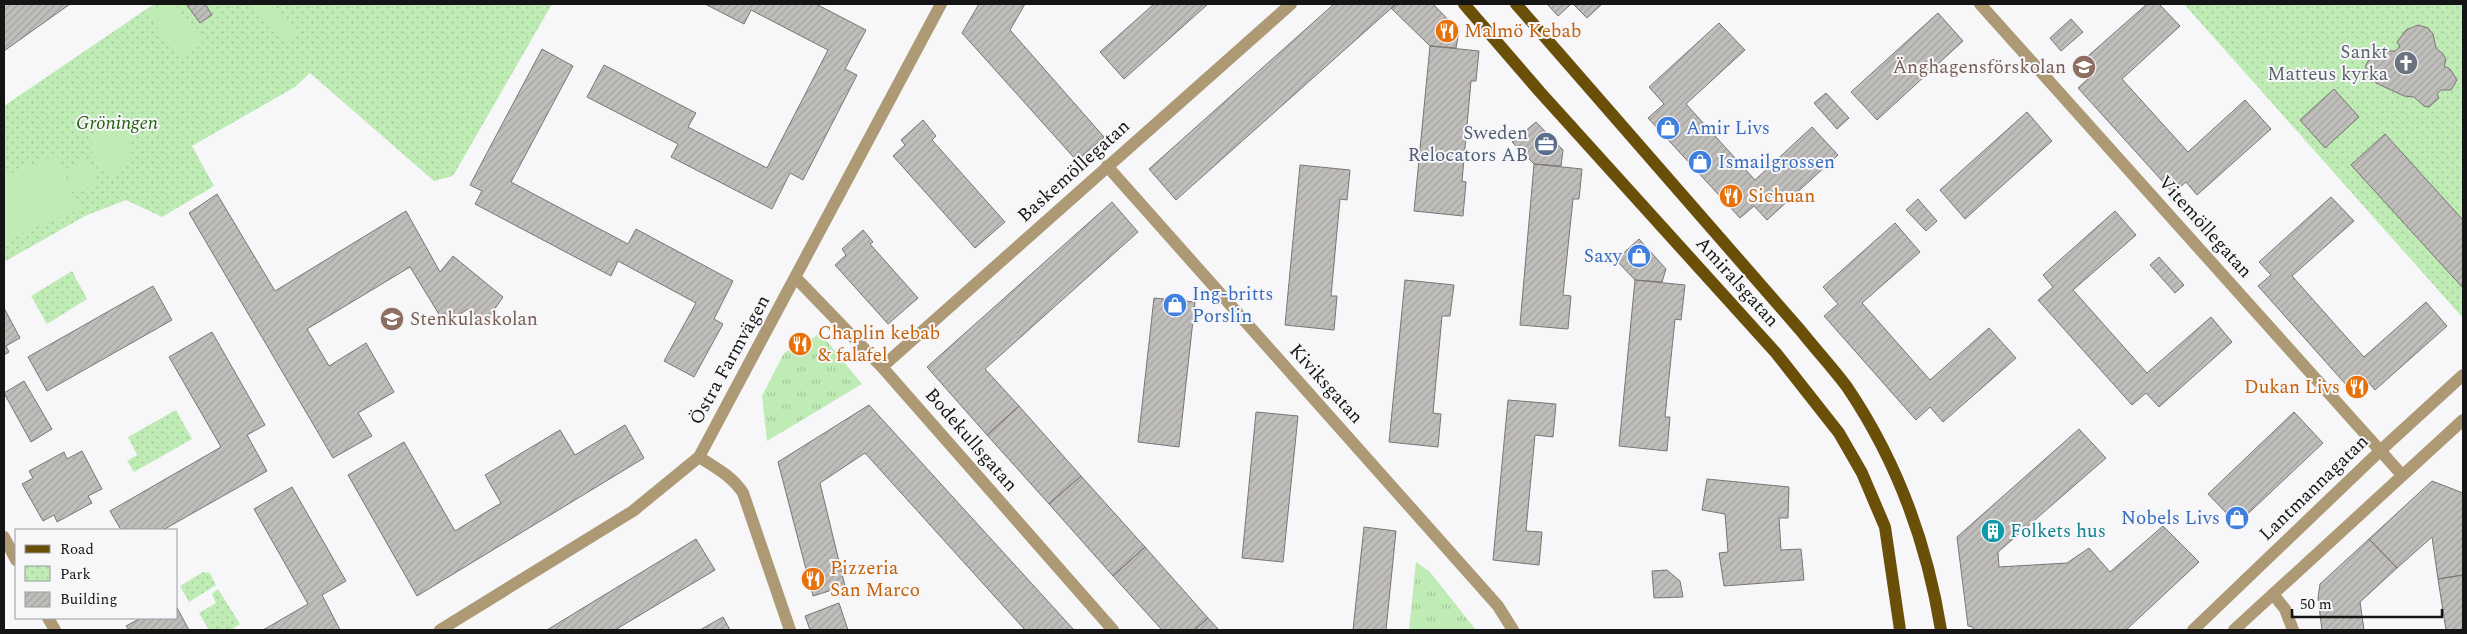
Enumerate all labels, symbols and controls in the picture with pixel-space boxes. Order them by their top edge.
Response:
place label: Malmö Kebab [1464,17,1581,46]
restaurant icon: Malmö Kebab [1434,18,1460,44]
place label: Sankt Matteus kyrka [2267,38,2389,89]
church icon: Sankt Matteus kyrka [2393,50,2419,76]
place label: Änghagensförskolan [1893,53,2066,82]
school or university icon: Änghagensförskolan [2071,54,2097,80]
park label: Gröningen [76,109,158,138]
street label: Baskemöllegatan [1011,112,1137,230]
place label: Amir Livs [1686,114,1770,143]
shop icon: Amir Livs [1655,115,1681,141]
place label: Sweden Relocators AB [1408,119,1528,170]
office icon: Sweden Relocators AB [1533,131,1559,157]
place label: Ismailgrossen [1718,148,1835,177]
shop icon: Ismailgrossen [1687,149,1713,175]
street label: Vitemöllegatan [2151,169,2259,285]
place label: Sichuan [1748,182,1815,211]
restaurant icon: Sichuan [1718,183,1744,209]
street label: Amiralsgatan [1688,230,1786,334]
place label: Saxy [1584,242,1623,271]
shop icon: Saxy [1626,243,1652,269]
place label: Ing-britts Porslin [1192,280,1273,331]
street label: Östra Farmvägen [682,290,778,430]
shop icon: Ing-britts Porslin [1162,292,1188,318]
place label: Stenkulaskolan [410,305,538,334]
school or university icon: Stenkulaskolan [379,306,405,332]
place label: Chaplin kebab & falafel [818,319,940,370]
restaurant icon: Chaplin kebab & falafel [787,331,813,357]
street label: Kiviksgatan [1282,337,1370,431]
place label: Dukan Livs [2244,373,2340,402]
restaurant icon: Dukan Livs [2344,374,2370,400]
street label: Bodekullsgatan [918,382,1024,498]
street label: Lantmannagatan [2253,428,2375,548]
place label: Nobels Livs [2121,504,2220,533]
shop icon: Nobels Livs [2224,505,2250,531]
place label: Folkets hus [2010,517,2106,546]
building icon: Folkets hus [1980,518,2006,544]
legend [15,529,178,619]
text: Road [60,538,94,561]
place label: Pizzeria San Marco [830,554,920,605]
text: Park [60,563,91,586]
restaurant icon: Pizzeria San Marco [800,566,826,592]
scale bar [2292,586,2442,618]
text: Building [60,588,117,611]
text: 50 m [2300,593,2332,616]

